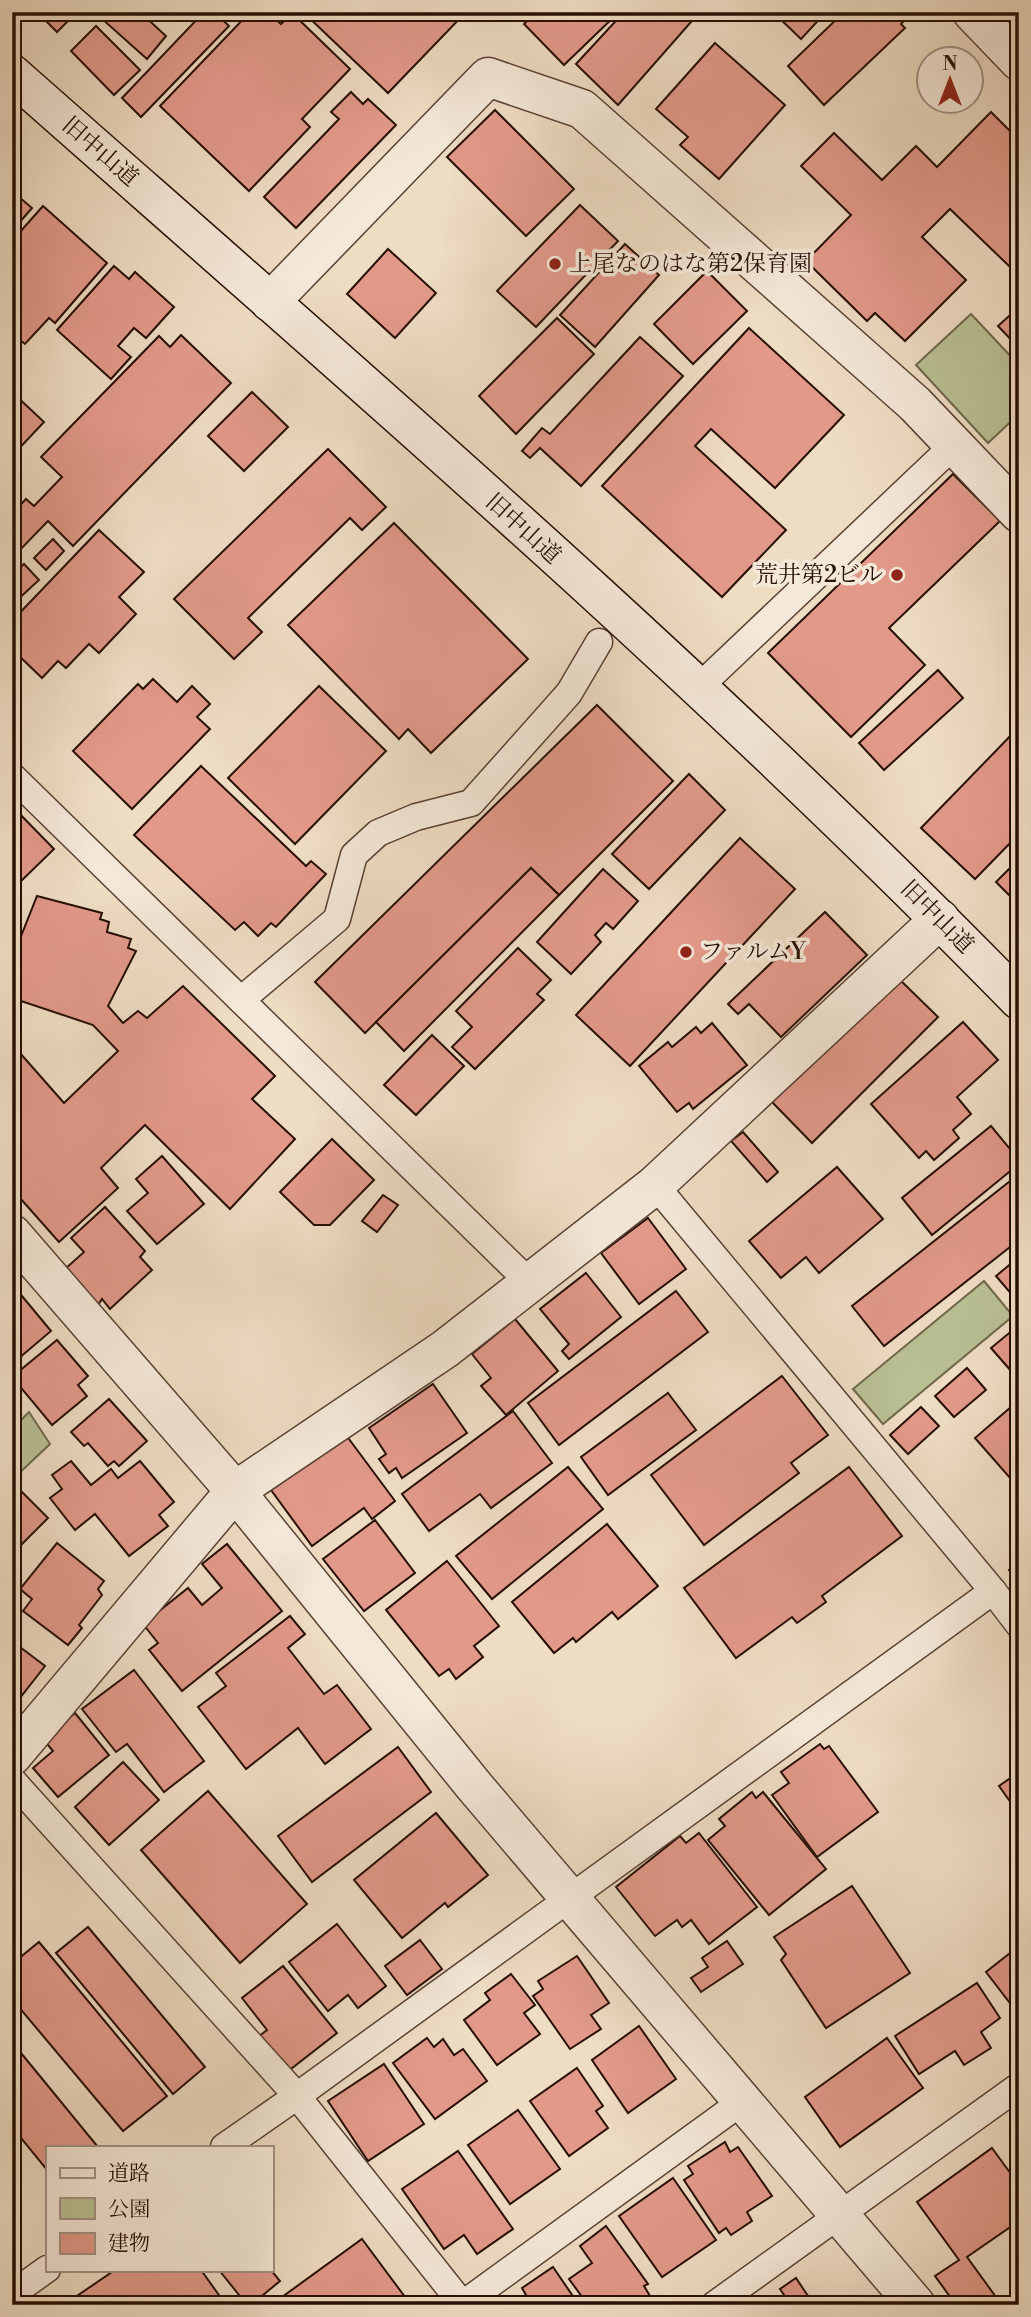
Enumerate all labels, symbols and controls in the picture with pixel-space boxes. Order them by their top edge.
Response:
north arrow [916,46,986,116]
text: N [942,52,958,76]
street label: 旧中山道 [56,111,144,193]
place label: 上尾なのはな第2保育園 [569,250,812,278]
marker: 上尾なのはな第2保育園 [547,256,563,272]
street label: 旧中山道 [479,488,567,570]
place label: 荒井第2ビル [755,561,883,589]
marker: 荒井第2ビル [889,567,905,583]
street label: 旧中山道 [895,875,979,959]
place label: ファルムY [700,938,808,966]
marker: ファルムY [678,944,694,960]
legend [46,2146,273,2272]
text: 道路 [108,2161,150,2187]
text: 公園 [108,2197,150,2223]
text: 建物 [108,2231,150,2257]

